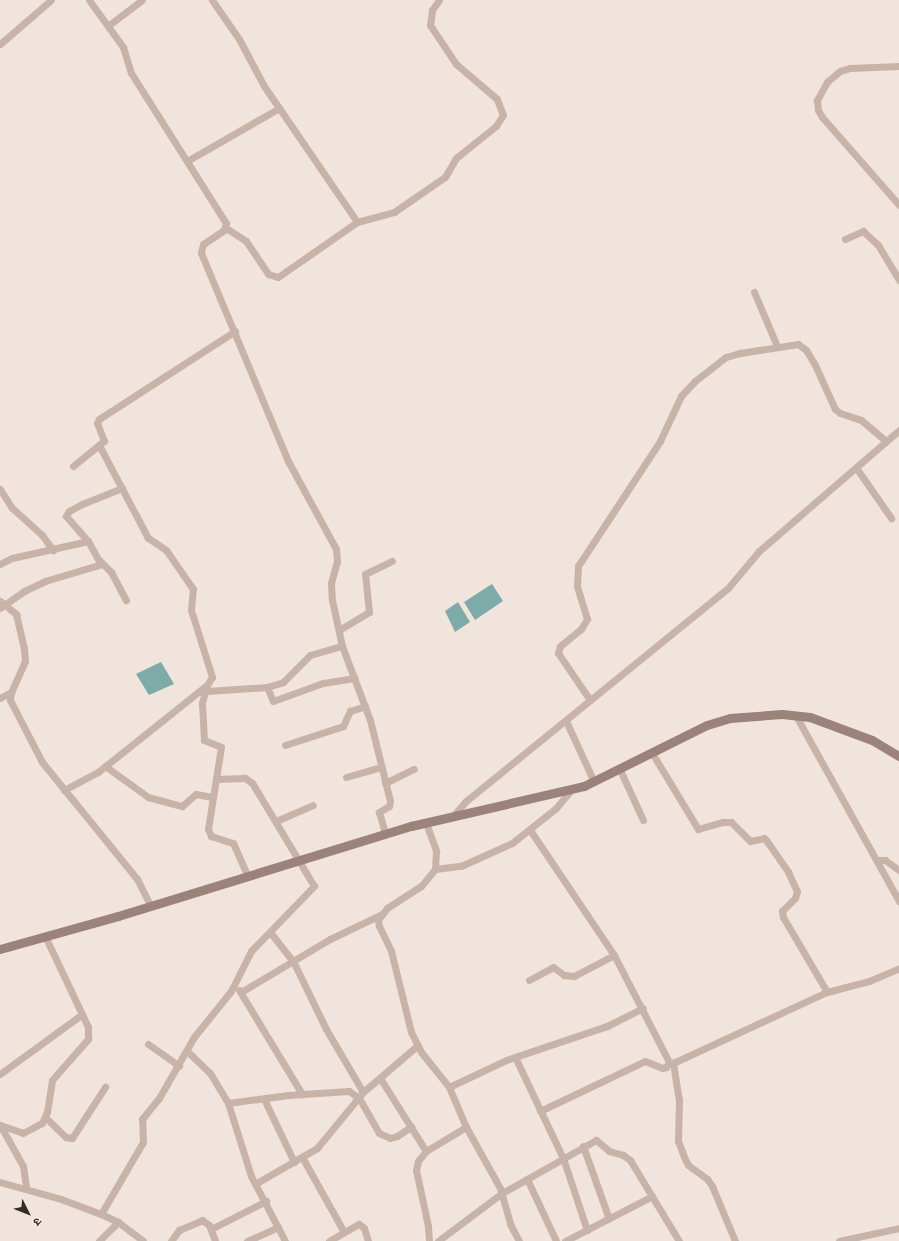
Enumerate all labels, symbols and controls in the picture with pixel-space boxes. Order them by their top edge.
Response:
north arrow [8,1193,48,1233]
text: उ [30,1215,44,1228]

